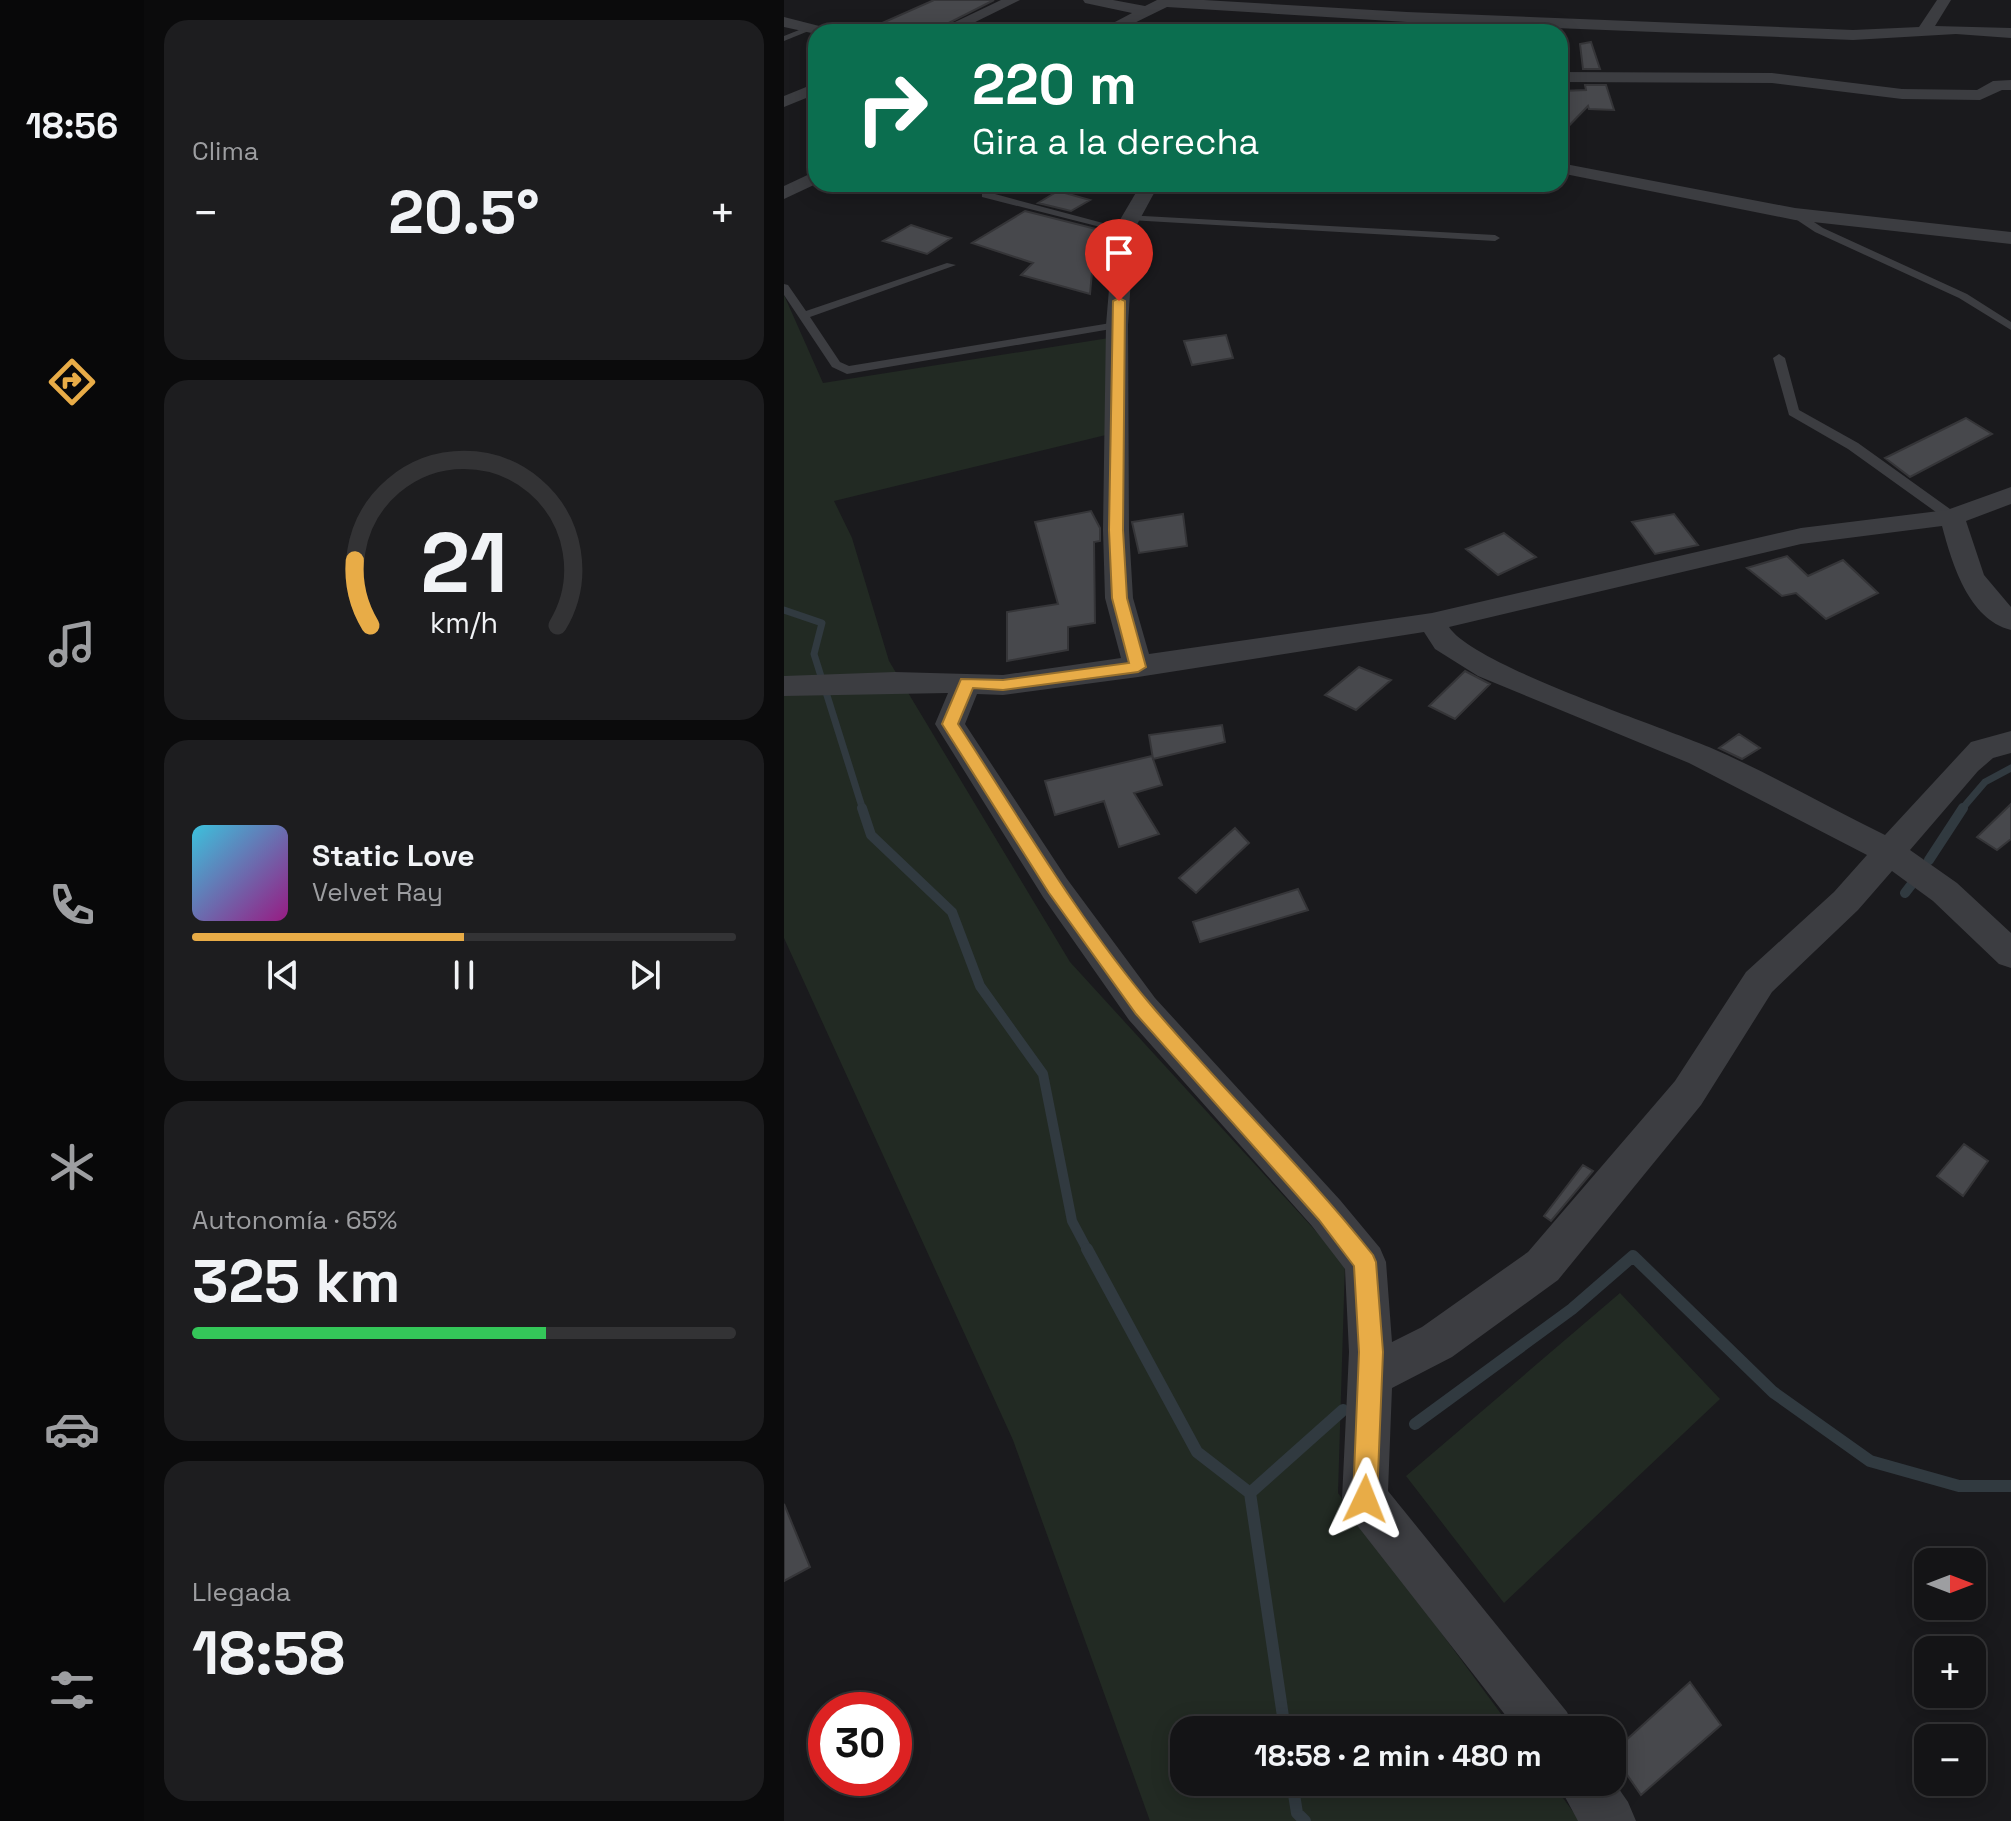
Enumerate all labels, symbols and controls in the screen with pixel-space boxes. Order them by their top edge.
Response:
text: 220 m [972,49,1137,120]
icon: right [840,56,944,160]
text: 18:56 [26,103,118,149]
text: Gira a la derecha [972,119,1259,165]
text: Clima [192,134,259,168]
text: 20.5° [388,174,540,251]
text: − [192,185,219,241]
text: + [709,185,736,241]
pin [1085,219,1153,301]
icon: arrive [1097,231,1141,275]
icon: directions [44,354,100,410]
text: 21 [420,510,508,616]
text: km/h [430,605,498,641]
icon: music [44,616,100,672]
text: Static Love [312,836,475,875]
text: Velvet Ray [312,875,443,909]
icon: phone [44,877,100,933]
icon: previous [261,953,305,997]
icon: pause [442,953,486,997]
icon: next [623,953,667,997]
icon: climate [44,1139,100,1195]
text: Autonomía · 65% [192,1203,397,1237]
text: 325 km [192,1243,400,1320]
icon: car [44,1401,100,1457]
position arrow [1323,1457,1407,1541]
north arrow [1914,1548,1986,1620]
map controls [1914,1548,1986,1796]
text: Llegada [192,1575,291,1609]
text: 18:58 [192,1615,345,1692]
button: + [1914,1636,1986,1708]
icon: filters [44,1662,100,1718]
speed limit sign: 30 [808,1692,912,1796]
button: − [1914,1724,1986,1796]
text: 18:58 · 2 min · 480 m [1254,1736,1542,1775]

